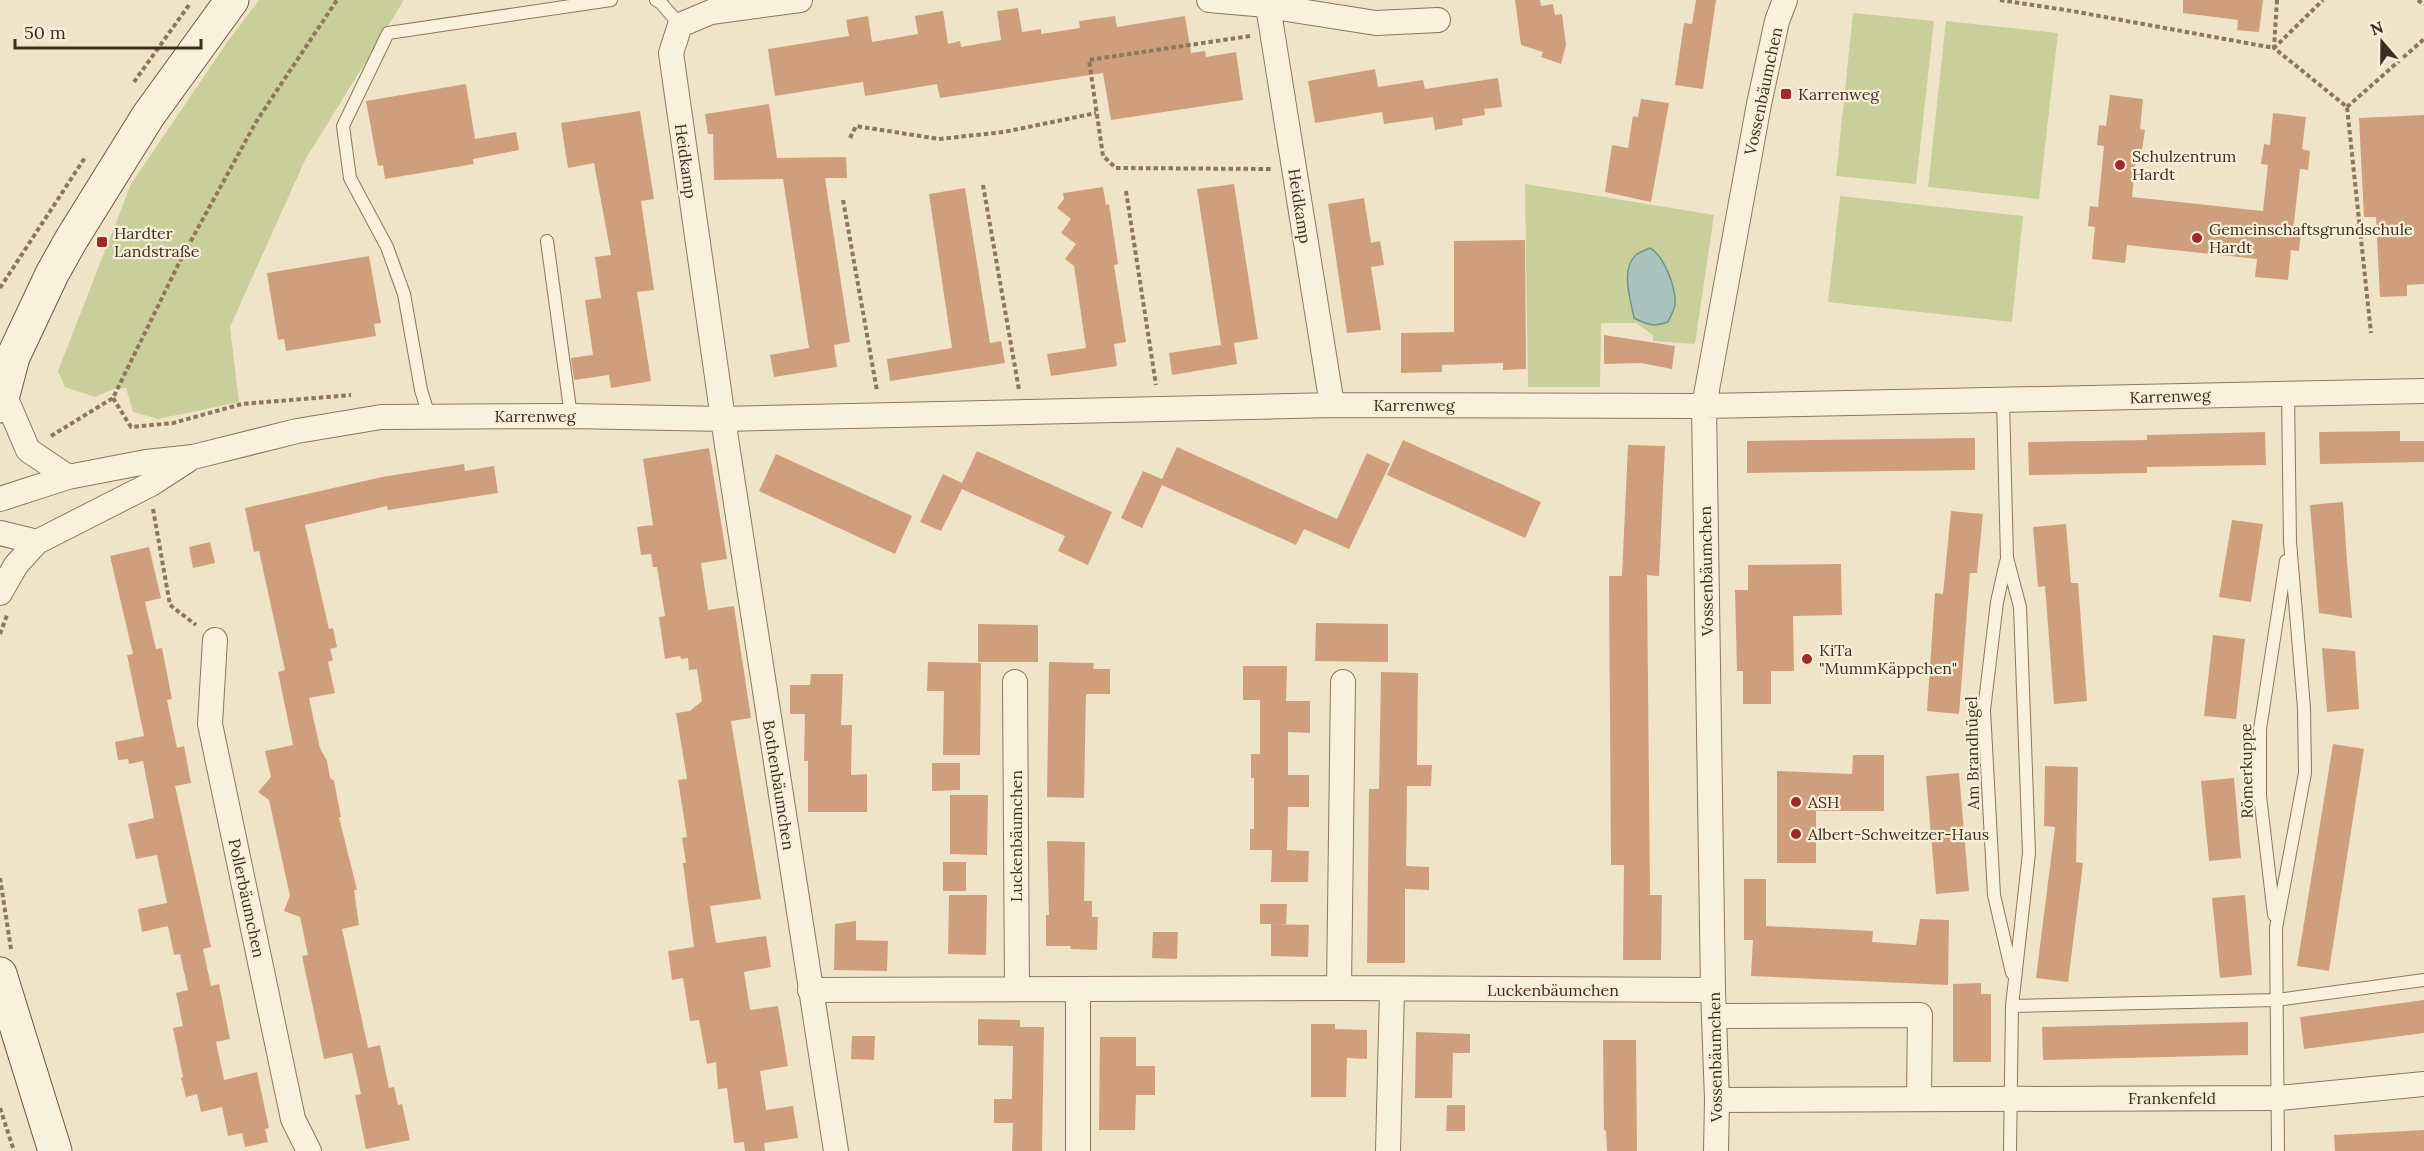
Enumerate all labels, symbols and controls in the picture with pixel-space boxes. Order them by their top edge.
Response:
scale bar [15,12,201,50]
north arrow [2352,12,2412,72]
text: N [2368,16,2386,39]
text: 50 m [24,21,66,44]
street label: Vossenbäumchen [1739,25,1786,158]
place label: Karrenweg [1798,84,1880,104]
marker: Karrenweg [1779,87,1793,101]
street label: Heidkamp [671,122,701,200]
place label: Schulzentrum Hardt [2132,146,2236,184]
marker: Schulzentrum Hardt [2113,158,2127,172]
street label: Heidkamp [1284,167,1316,245]
place label: Gemeinschaftsgrundschule Hardt [2209,219,2413,257]
place label: Hardter Landstraße [114,223,200,261]
marker: Gemeinschaftsgrundschule Hardt [2190,231,2204,245]
marker: Hardter Landstraße [95,235,109,249]
street label: Karrenweg [2129,385,2212,407]
street label: Karrenweg [1373,395,1456,415]
street label: Karrenweg [494,406,577,426]
street label: Vossenbäumchen [1695,505,1717,637]
place label: KiTa "MummKäppchen" [1819,640,1957,678]
marker: KiTa "MummKäppchen" [1800,652,1814,666]
street label: Am Brandhügel [1961,696,1983,811]
street label: Bothenbäumchen [759,719,799,852]
street label: Römerkuppe [2235,723,2257,819]
street label: Luckenbäumchen [1006,770,1026,902]
place label: ASH [1807,792,1840,812]
marker: ASH [1789,795,1803,809]
place label: Albert-Schweitzer-Haus [1807,824,1989,844]
marker: Albert-Schweitzer-Haus [1789,827,1803,841]
street label: Pollerbäumchen [225,837,269,960]
street label: Luckenbäumchen [1487,980,1619,1000]
street label: Vossenbäumchen [1704,991,1726,1123]
street label: Frankenfeld [2128,1088,2217,1108]

